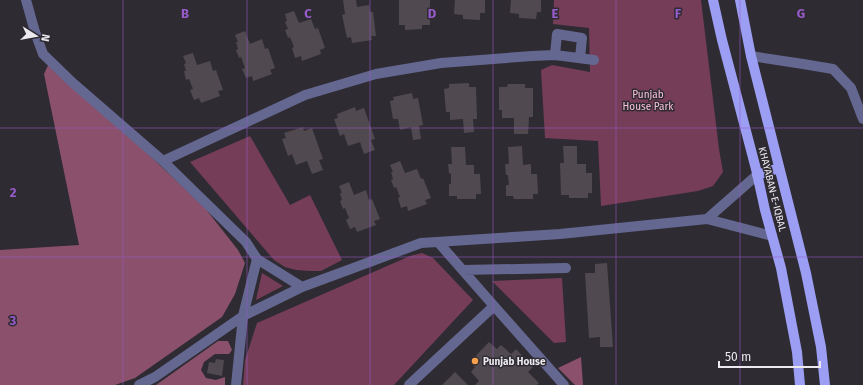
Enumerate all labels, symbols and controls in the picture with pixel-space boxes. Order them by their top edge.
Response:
text: B [181,6,189,21]
text: C [304,6,312,21]
text: D [428,6,437,21]
text: E [552,6,559,21]
text: F [675,6,682,21]
text: G [797,6,805,21]
north arrow [16,16,56,56]
text: N [38,33,52,43]
park label: Punjab House Park [623,89,674,113]
street label: KHAYABAN-E-IQBAL [756,146,788,233]
text: 2 [10,185,17,200]
text: 3 [9,313,17,328]
scale bar [719,343,820,369]
text: 50 m [725,350,751,364]
marker: Punjab House [470,356,480,366]
place label: Punjab House [483,356,546,368]

